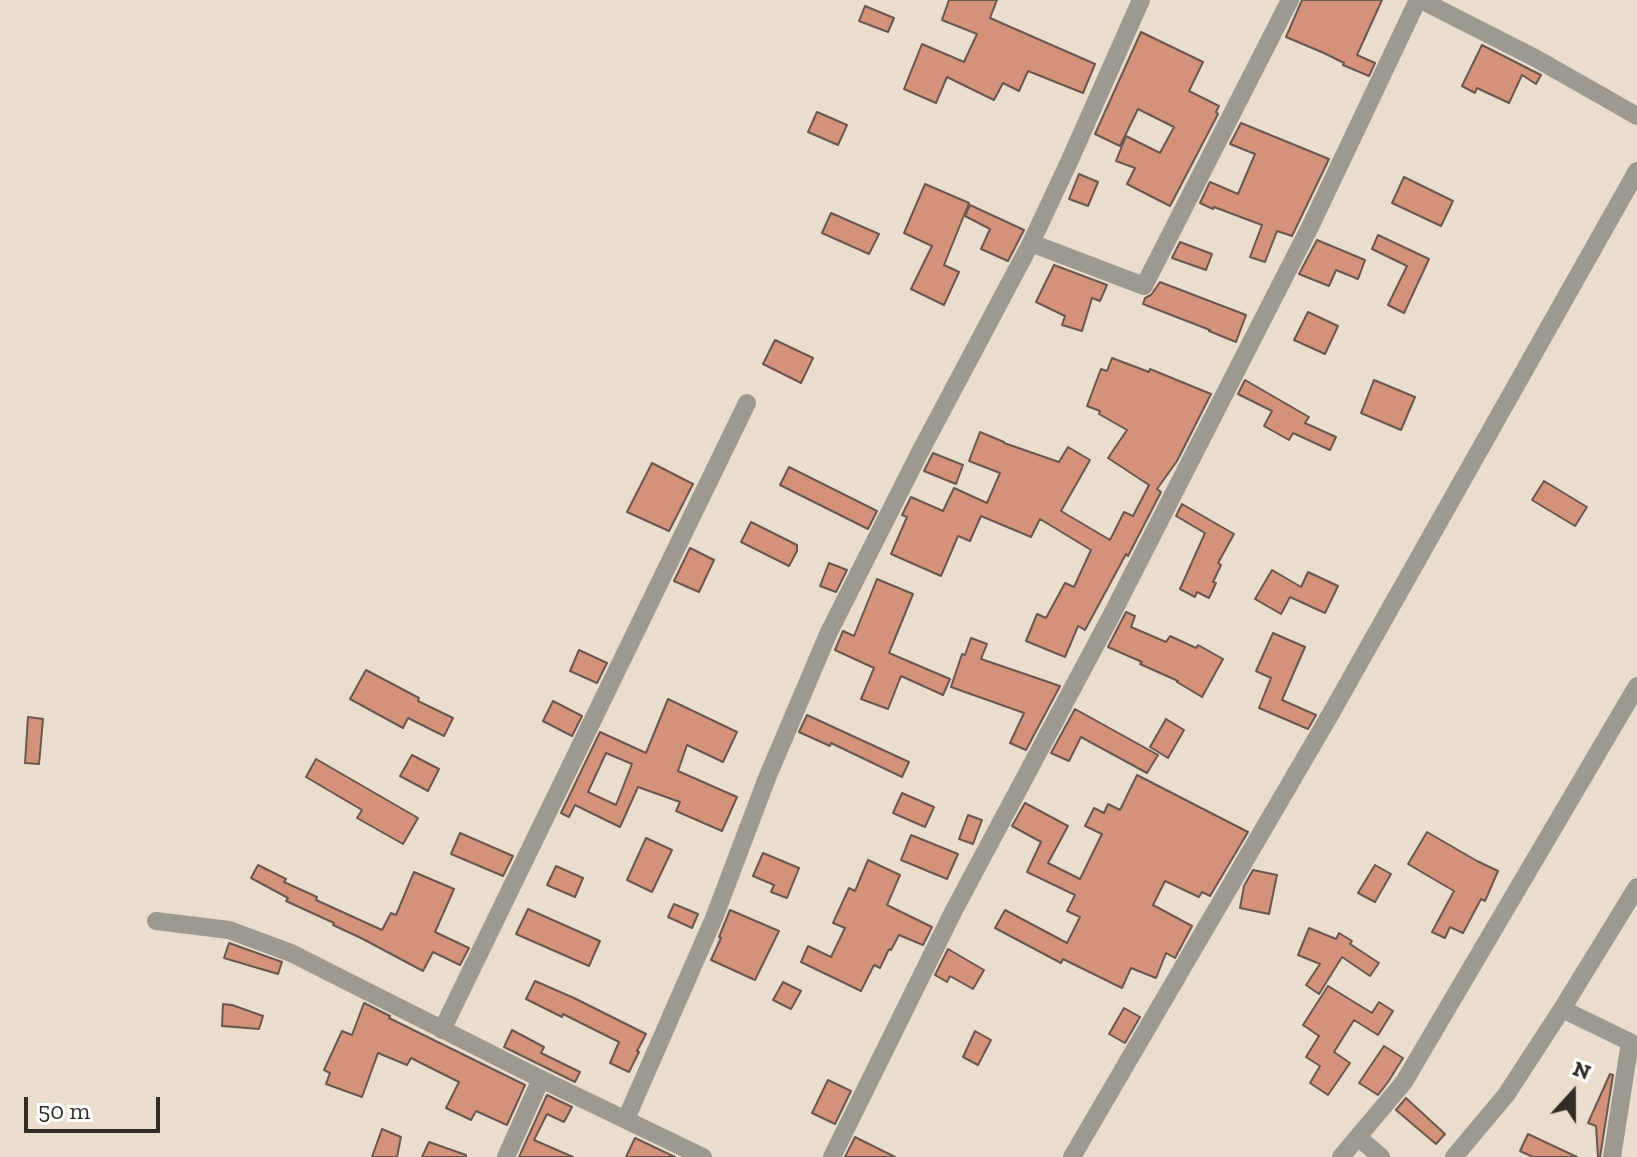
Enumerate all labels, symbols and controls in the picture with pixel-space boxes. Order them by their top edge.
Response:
north arrow [1533,1053,1613,1133]
text: N [1569,1055,1594,1086]
scale bar [28,1081,164,1131]
text: 50 m [38,1096,90,1125]

